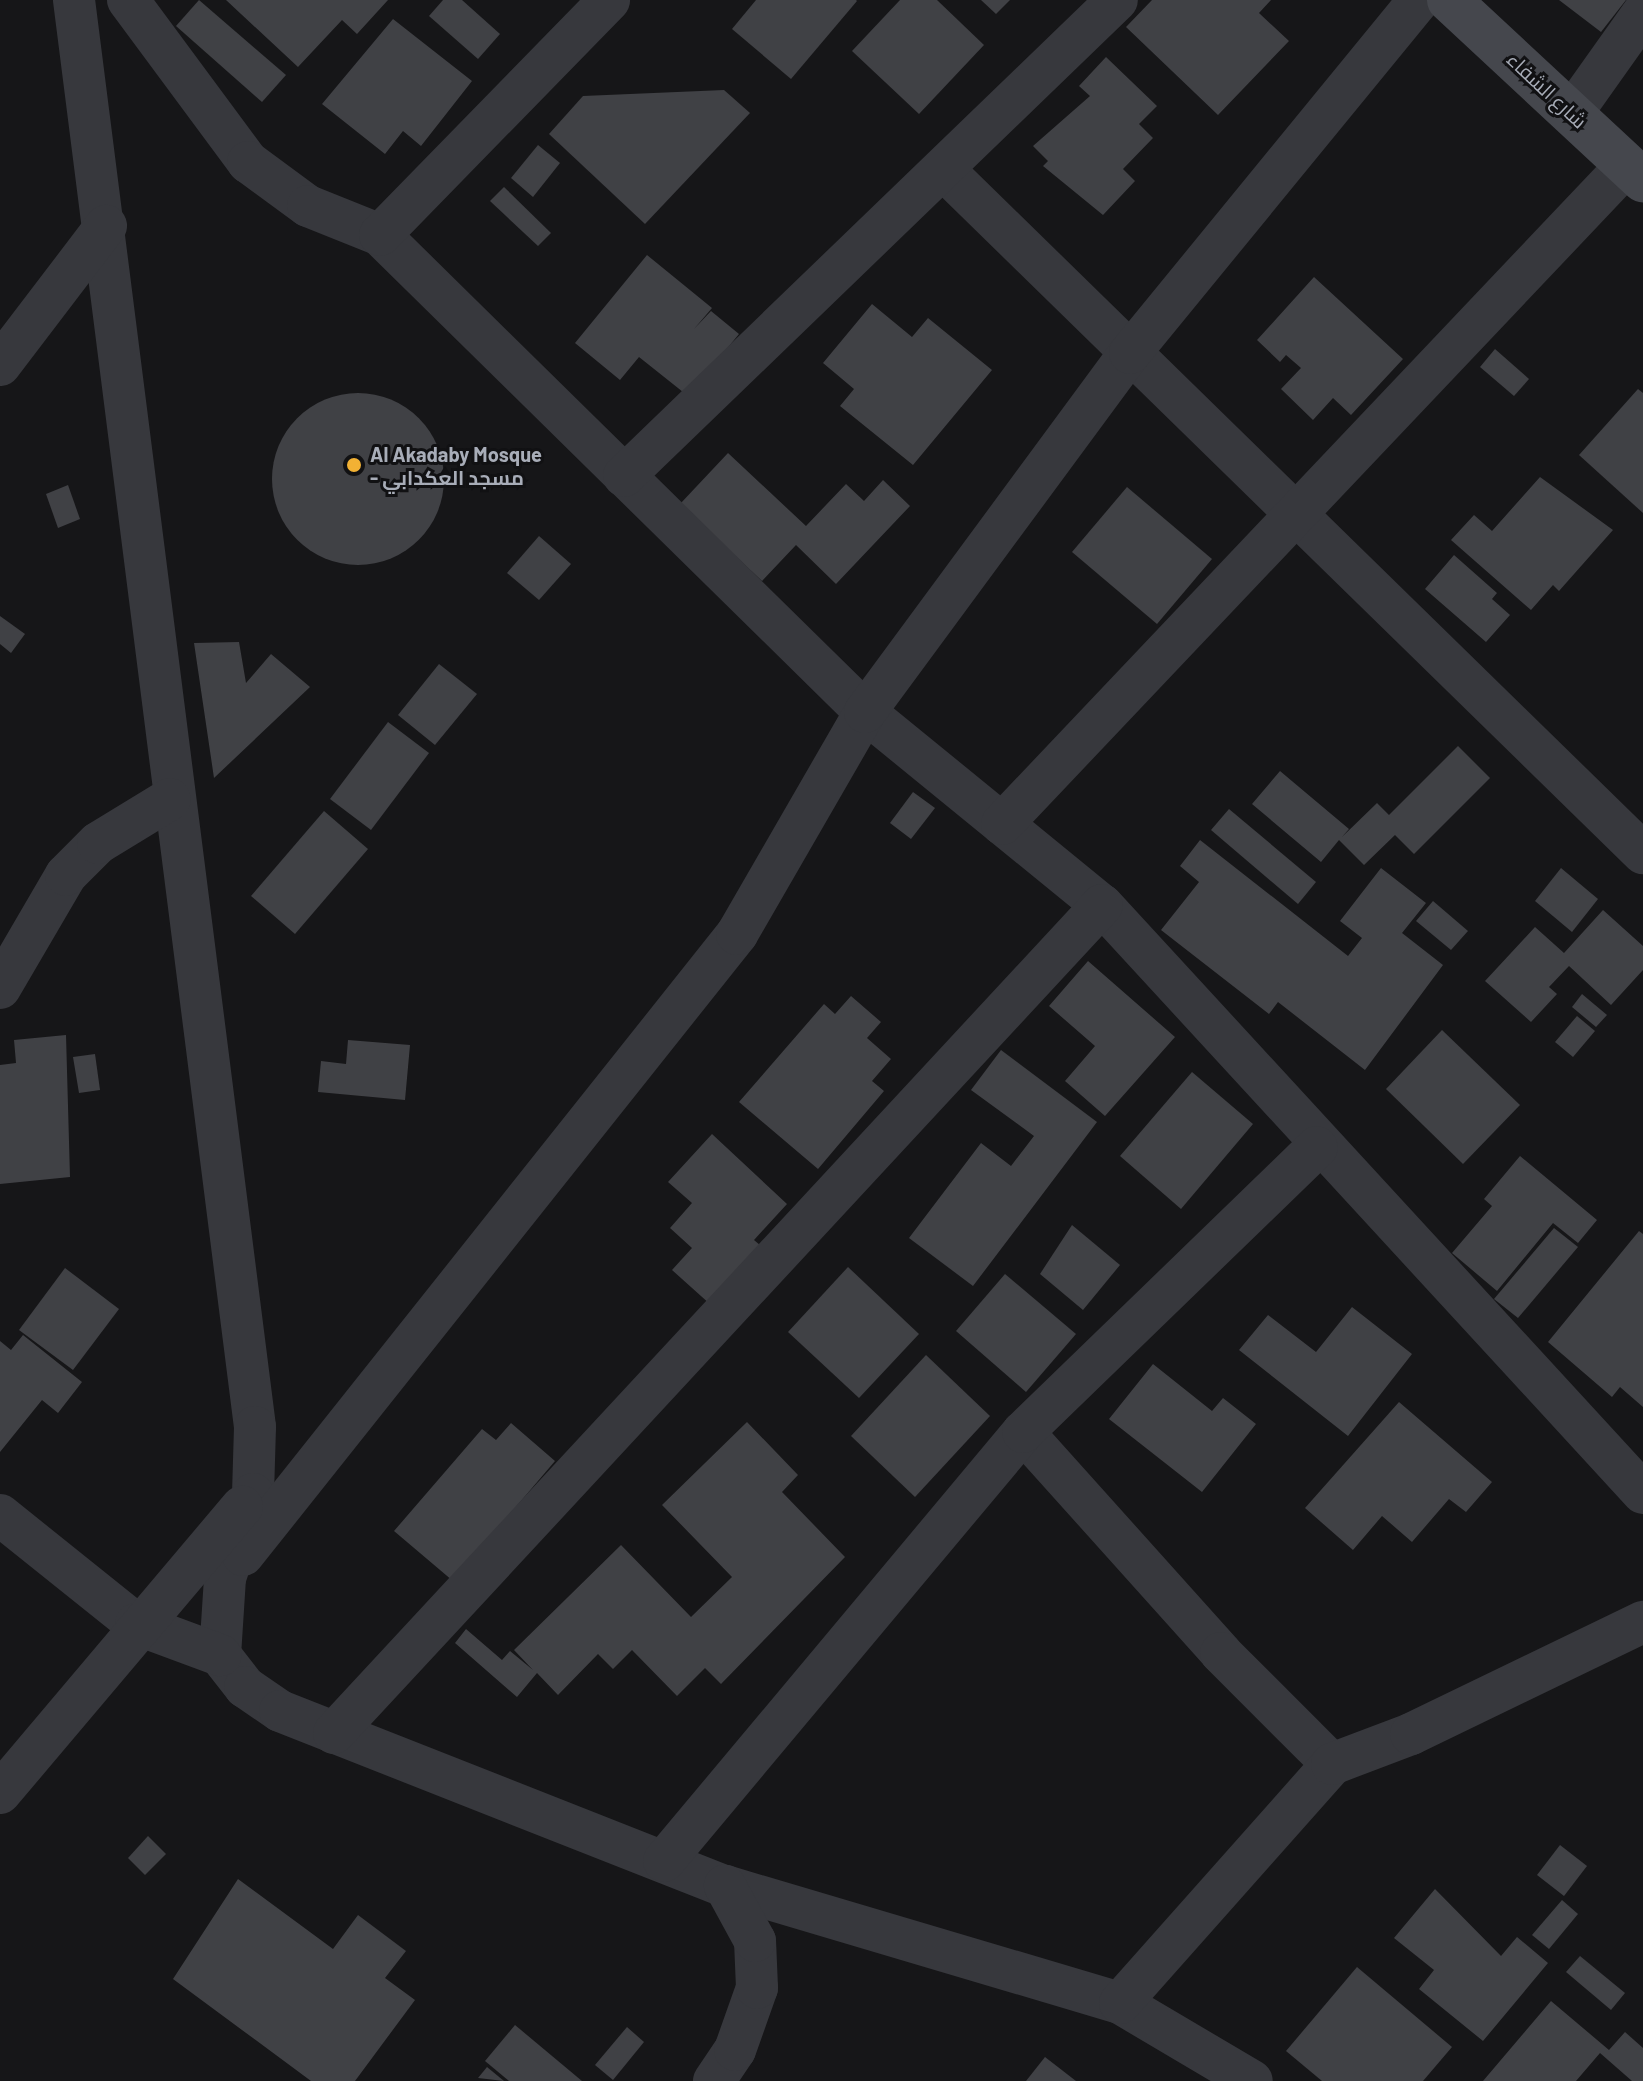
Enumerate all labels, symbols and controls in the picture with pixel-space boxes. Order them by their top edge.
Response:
street label: شارع الشفاء [1502,47,1592,133]
place label: Al Akadaby Mosque - مسجد العكدابي [370,442,542,489]
marker: Al Akadaby Mosque - مسجد العكدابي [345,456,363,474]

